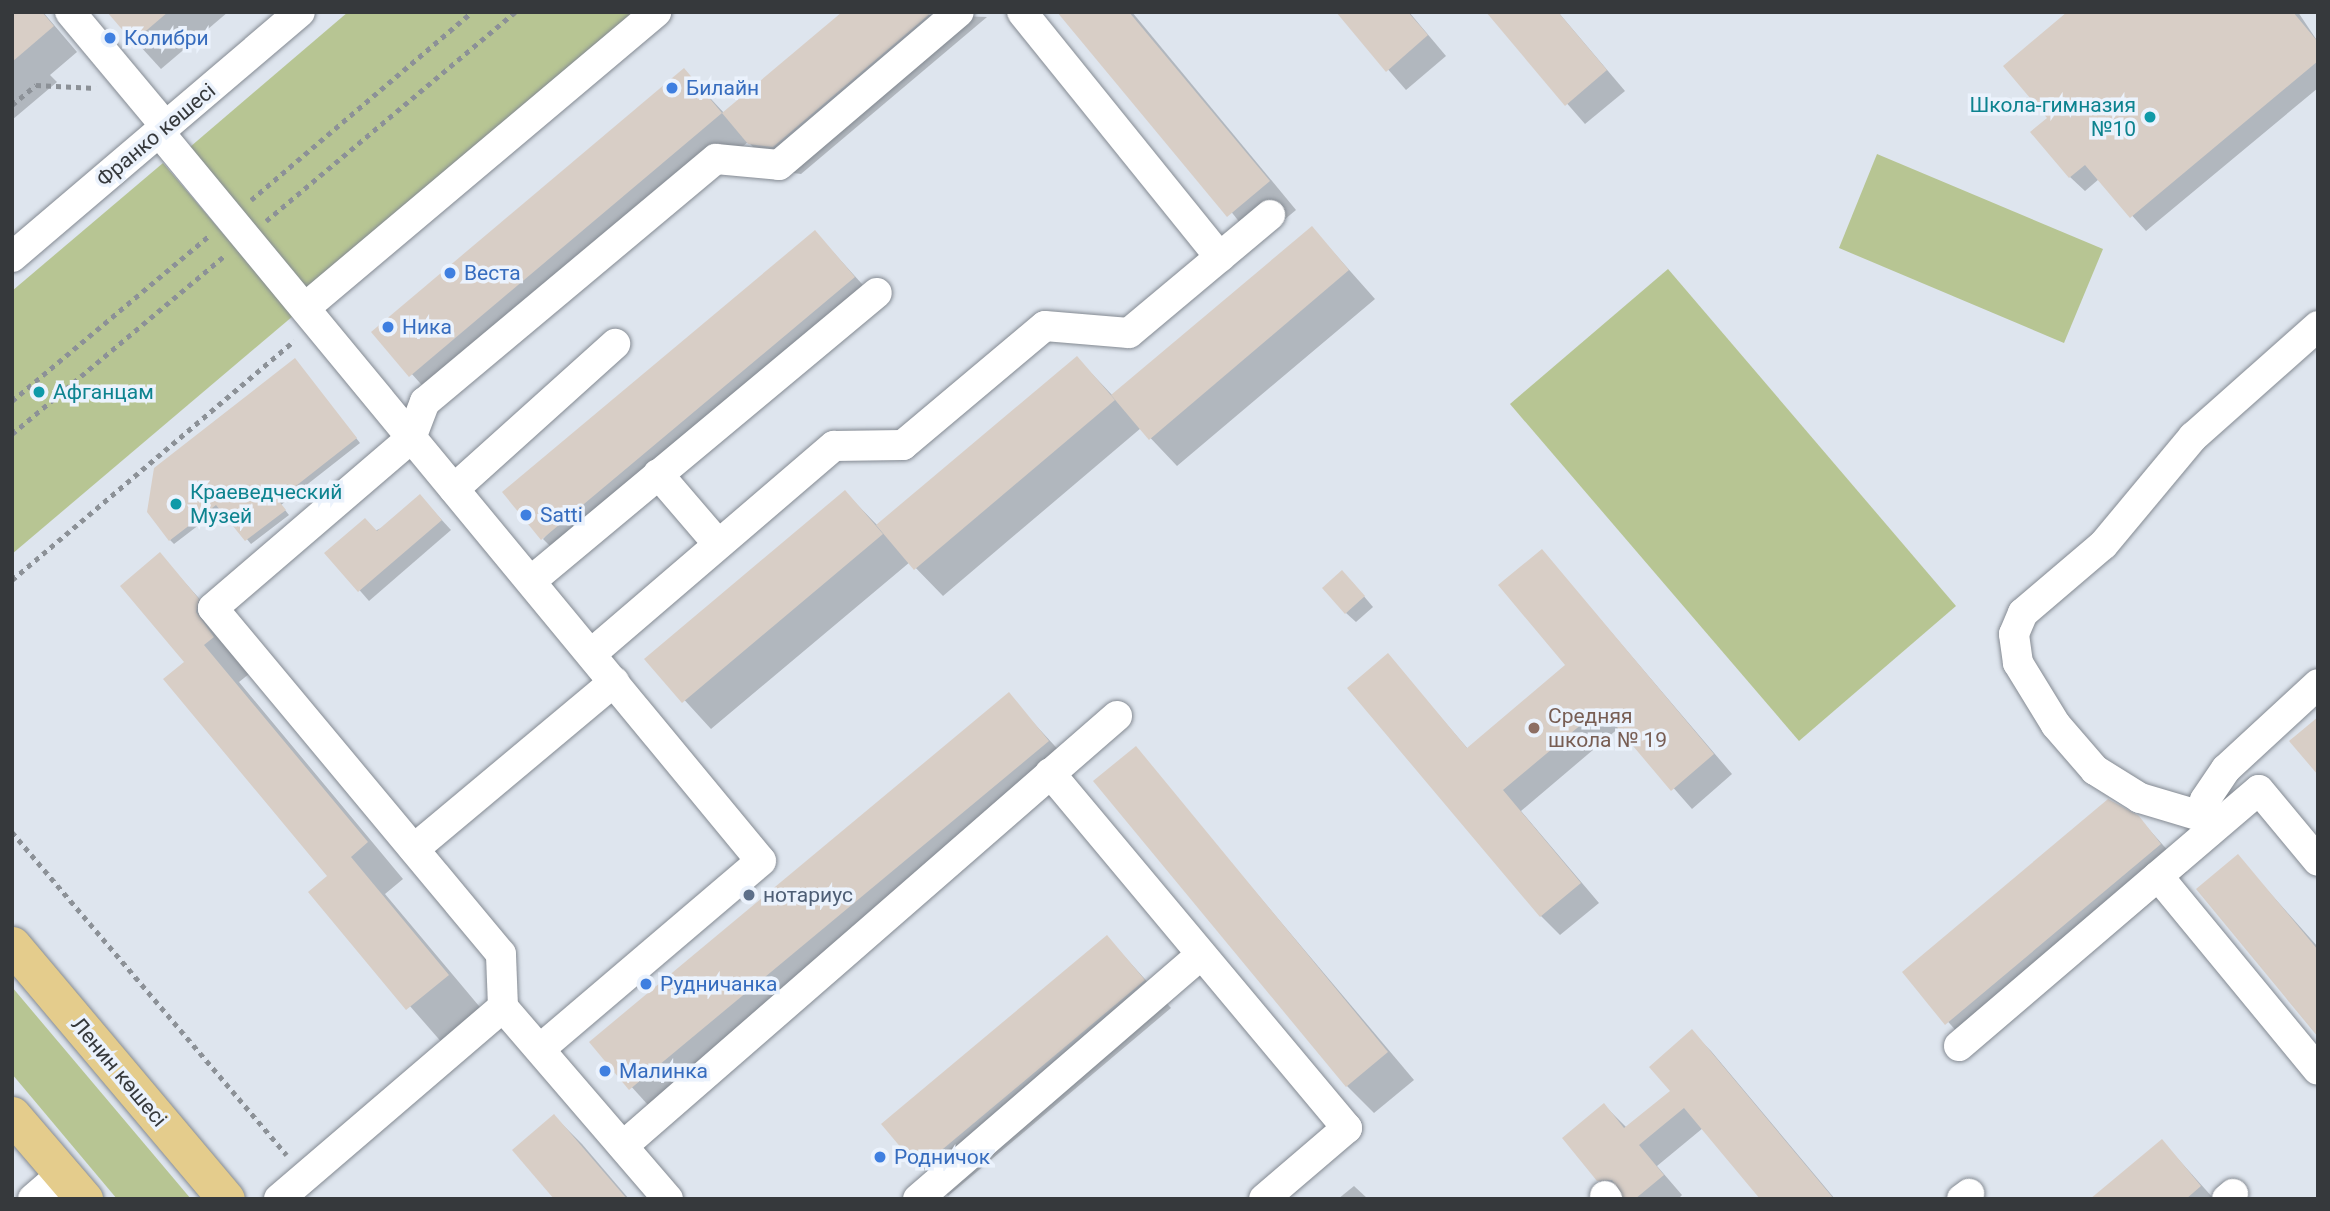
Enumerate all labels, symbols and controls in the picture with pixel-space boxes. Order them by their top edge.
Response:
place label: Колибри [124,25,209,51]
marker: Колибри [102,30,118,46]
place label: Билайн [686,75,759,101]
street label: Франко көшесі [92,78,220,192]
marker: Билайн [664,80,680,96]
place label: Школа-гимназия №10 [1970,92,2136,142]
marker: Школа-гимназия №10 [2142,109,2158,125]
place label: Веста [464,260,521,286]
marker: Веста [442,265,458,281]
place label: Ника [402,314,452,340]
marker: Ника [380,319,396,335]
place label: Афганцам [53,379,154,405]
marker: Афганцам [31,384,47,400]
place label: Краеведческий Музей [190,479,342,529]
marker: Краеведческий Музей [168,496,184,512]
place label: Satti [540,502,583,528]
marker: Satti [518,507,534,523]
place label: Средняя школа № 19 [1548,703,1667,753]
marker: Средняя школа № 19 [1526,720,1542,736]
place label: нотариус [763,882,853,908]
marker: нотариус [741,887,757,903]
place label: Рудничанка [660,971,777,997]
marker: Рудничанка [638,976,654,992]
street label: Ленин көшесі [66,1012,172,1132]
place label: Малинка [619,1058,708,1084]
marker: Малинка [597,1063,613,1079]
place label: Родничок [894,1144,990,1170]
marker: Родничок [872,1149,888,1165]

